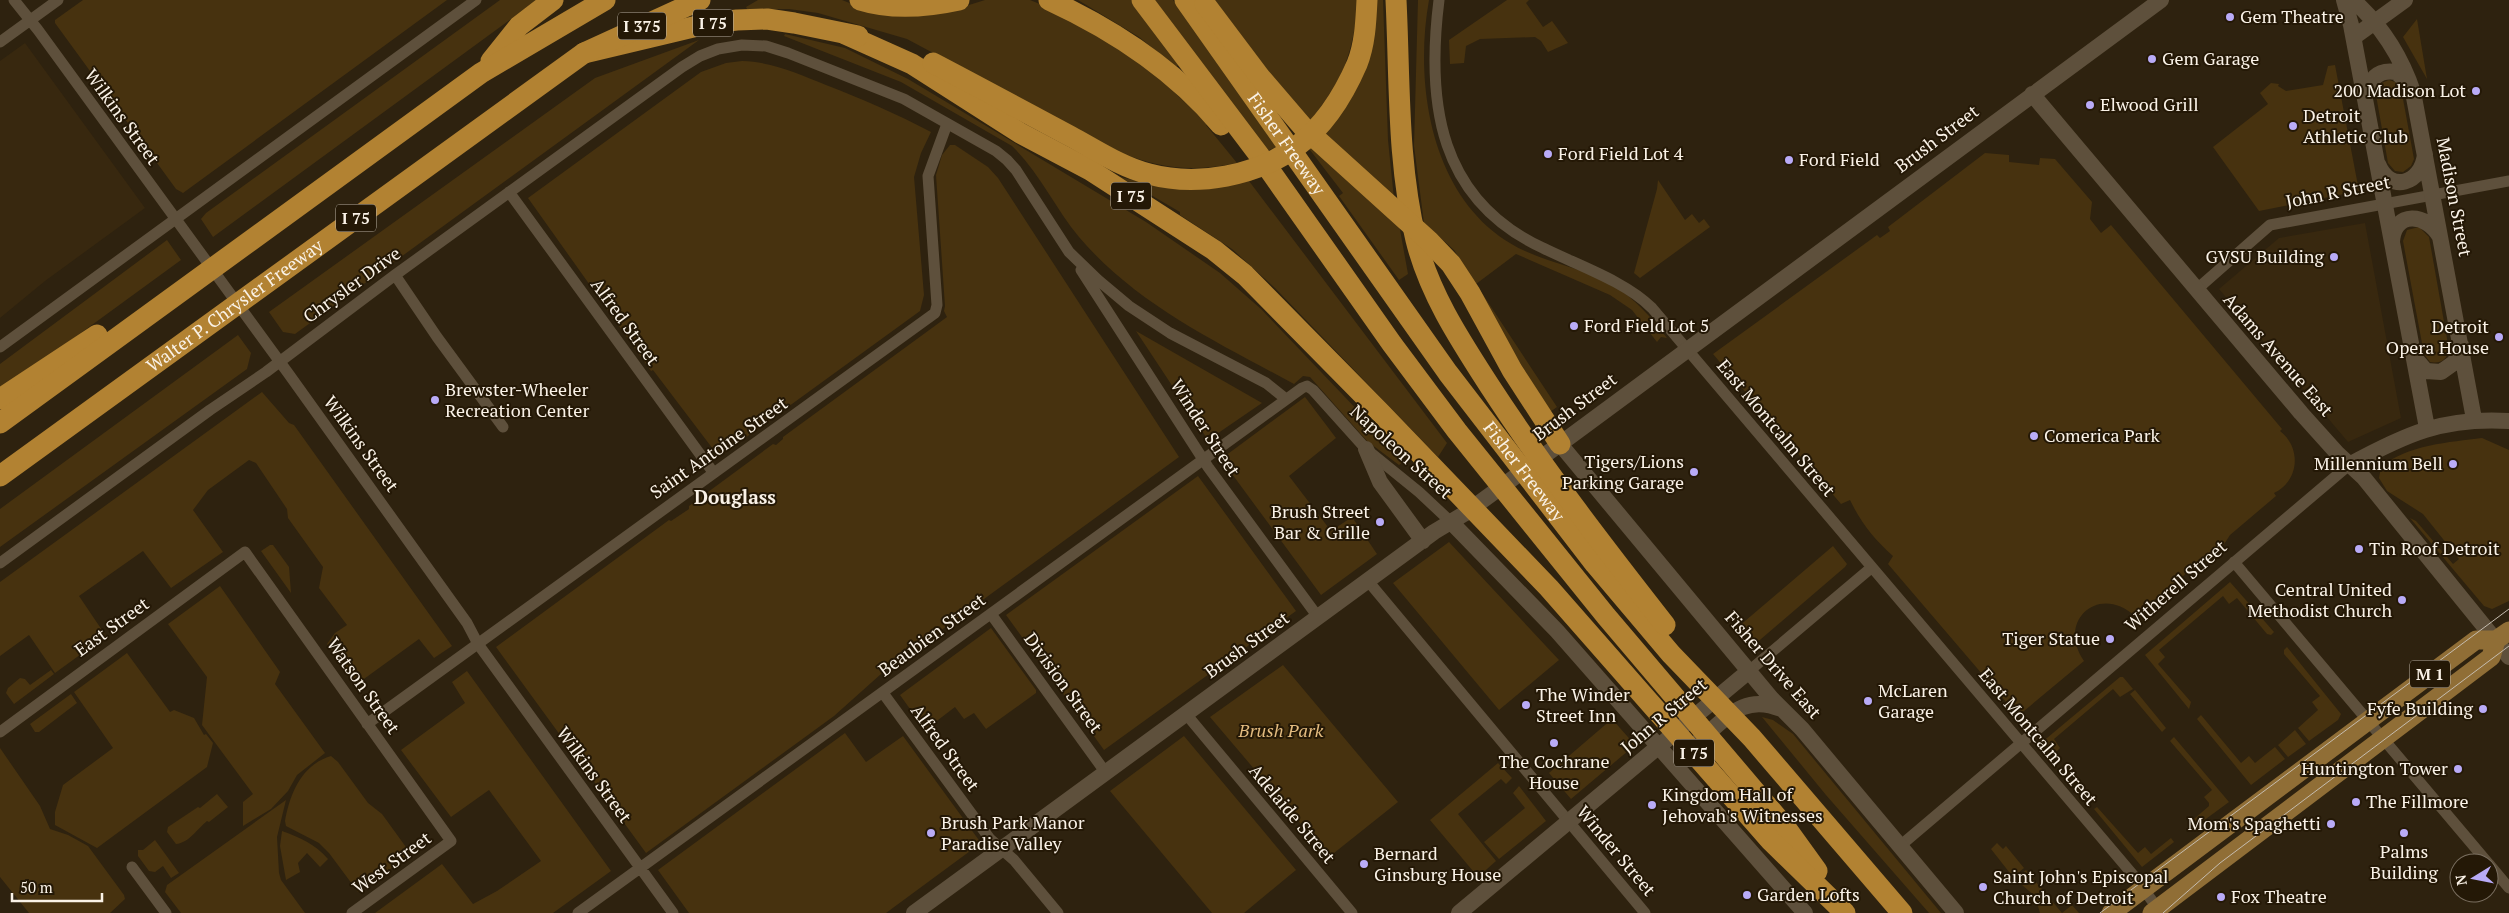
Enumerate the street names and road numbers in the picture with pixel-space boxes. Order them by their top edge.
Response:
road number: I 75 [693,9,733,36]
road number: I 375 [618,12,666,40]
street label: Wilkins Street [80,64,166,170]
street label: Fisher Freeway [1243,87,1332,200]
street label: Brush Street [1890,99,1983,178]
street label: Madison Street [2432,135,2478,259]
street label: John R Street [2284,169,2392,213]
road number: I 75 [1111,182,1151,210]
road number: I 75 [336,204,376,232]
street label: Walter P. Chrysler Freeway [141,232,328,377]
street label: Chrysler Drive [298,241,405,328]
street label: Alfred Street [586,273,666,370]
street label: Adams Avenue East [2218,288,2339,421]
street label: East Montcalm Street [1712,354,1841,501]
street label: Brush Street [1528,367,1621,446]
street label: Winder Street [1165,374,1246,481]
street label: Saint Antoine Street [645,390,792,504]
street label: Wilkins Street [319,391,405,497]
street label: Napoleon Street [1345,399,1458,504]
street label: Fisher Freeway [1479,416,1571,527]
street label: Witherell Street [2119,534,2232,636]
street label: Beaubien Street [873,587,990,681]
street label: East Street [69,591,154,661]
street label: Brush Street [1199,605,1294,683]
street label: Fisher Drive East [1720,605,1827,723]
street label: Division Street [1019,627,1109,738]
street label: Watson Street [322,633,406,739]
road number: M 1 [2410,661,2450,688]
street label: East Montcalm Street [1974,663,2103,810]
street label: John R Street [1615,672,1712,758]
street label: Alfred Street [906,699,986,796]
street label: Wilkins Street [552,722,638,828]
road number: I 75 [1674,740,1714,766]
street label: Adelaide Street [1244,759,1342,868]
street label: Winder Street [1572,800,1662,901]
street label: West Street [347,825,436,899]

